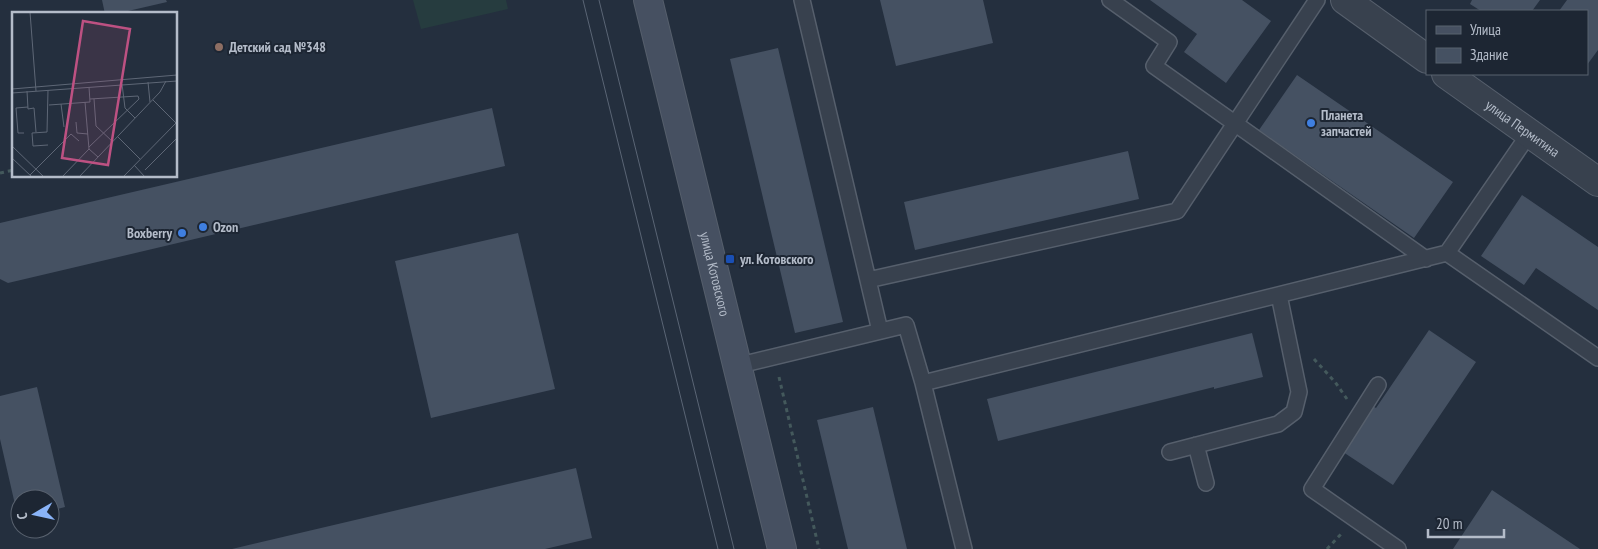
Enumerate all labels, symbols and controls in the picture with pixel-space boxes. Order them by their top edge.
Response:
legend [1426,10,1588,75]
inset map [12,12,178,178]
text: Улица [1470,20,1501,39]
place label: Детский сад №348 [229,38,326,56]
marker: Детский сад №348 [213,41,225,53]
text: Здание [1470,45,1508,64]
street label: улица Пермитина [1482,96,1563,161]
place label: Планета запчастей [1321,106,1372,140]
marker: Планета запчастей [1305,117,1317,129]
place label: Ozon [213,218,238,236]
marker: Ozon [197,221,209,233]
place label: Boxberry [127,224,172,242]
marker: Boxberry [176,227,188,239]
street label: улица Котовского [696,230,734,318]
place label: ул. Котовского [739,250,813,268]
marker: ул. Котовского [724,253,736,265]
north arrow [10,489,60,539]
scale bar [1428,506,1504,538]
text: С [13,511,32,521]
text: 20 m [1436,514,1462,533]

